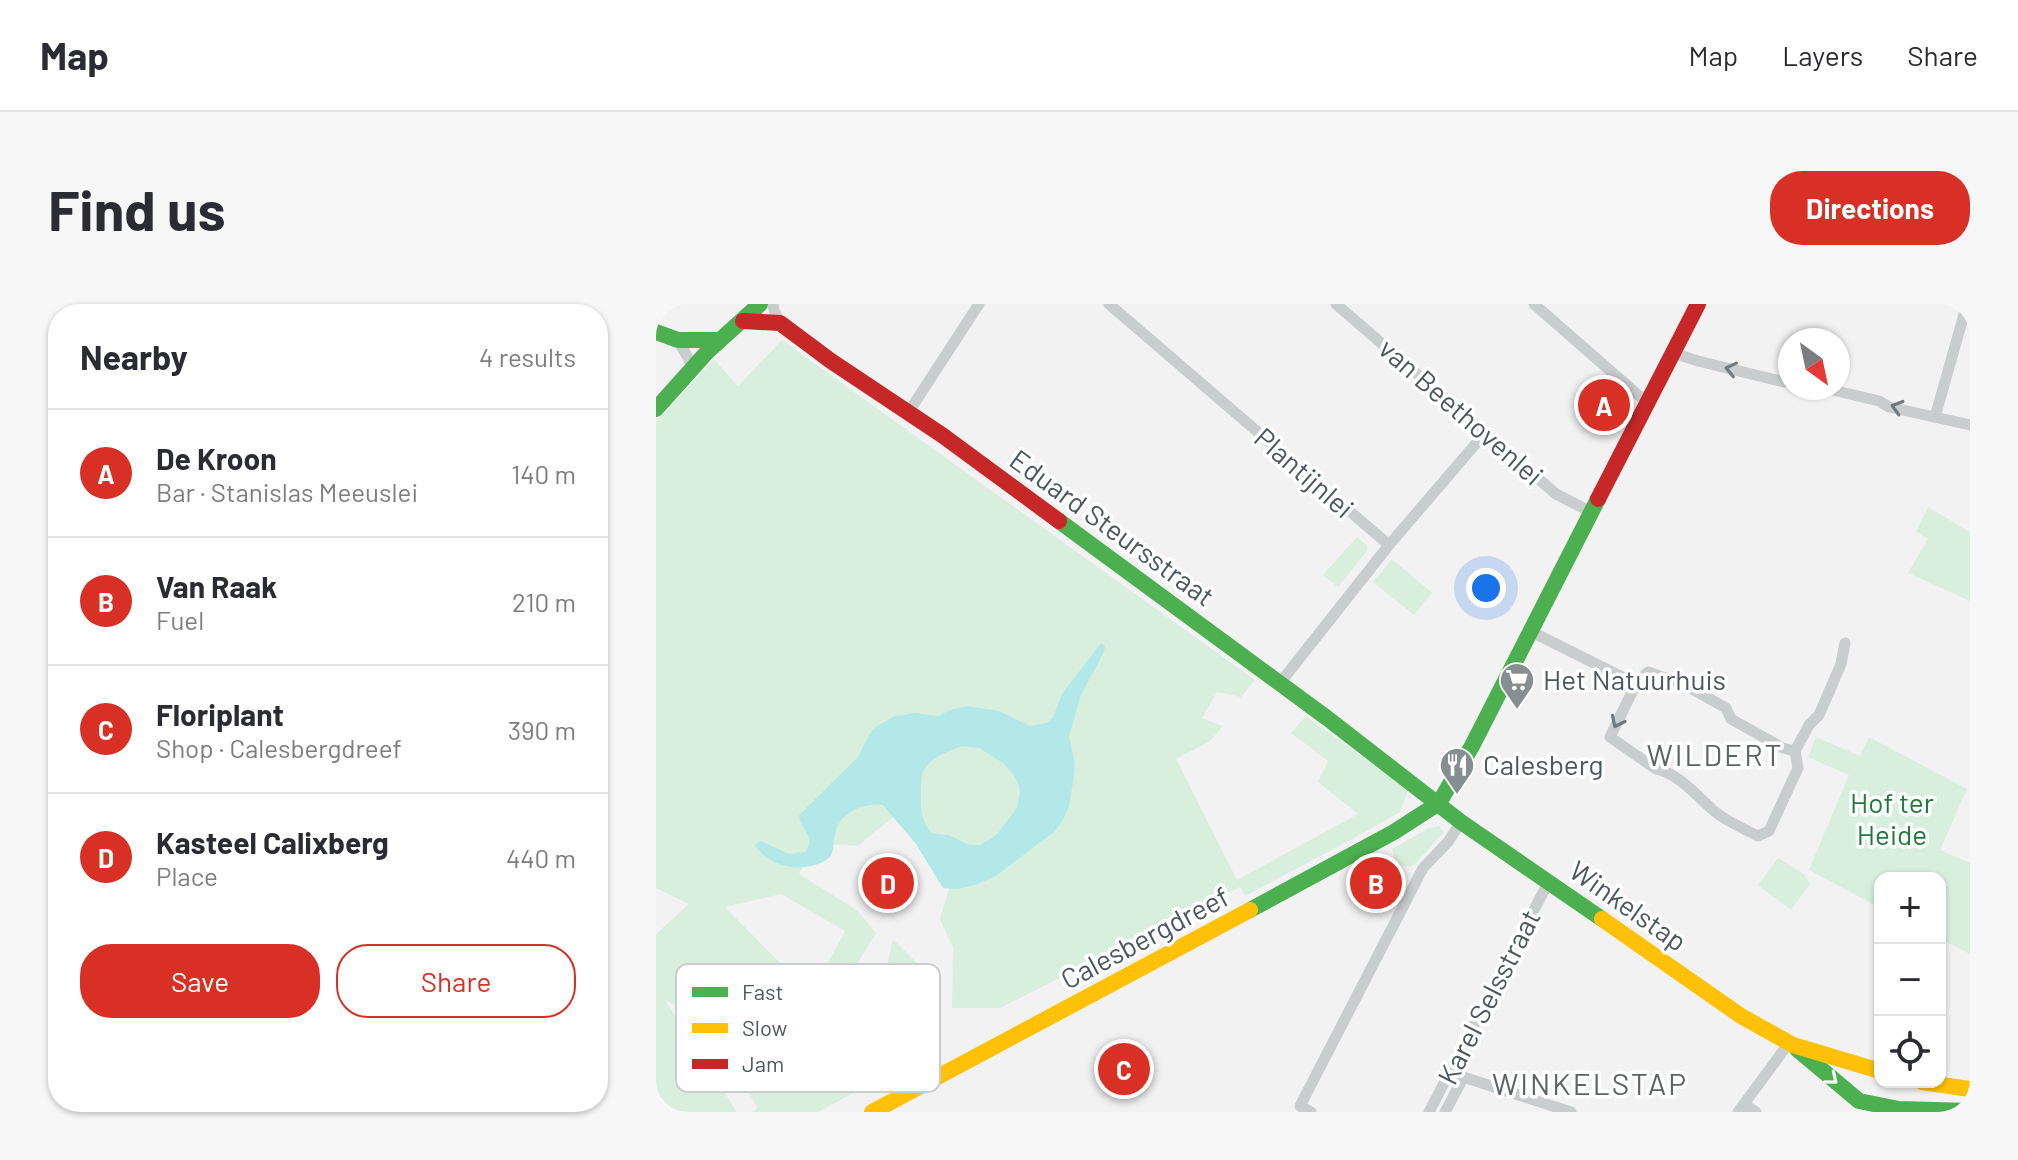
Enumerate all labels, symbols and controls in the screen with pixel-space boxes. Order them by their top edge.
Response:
text: Map [40,32,109,78]
text: Map [1688,38,1738,72]
text: Layers [1782,38,1863,72]
text: Share [1907,38,1978,72]
button: Directions [1770,171,1970,245]
text: Find us [48,175,226,242]
north arrow [1778,328,1850,400]
street label: van Beethovenlei [1373,331,1551,492]
text: Nearby [80,336,188,377]
text: 4 results [479,341,576,372]
one-way arrow [1725,361,1739,378]
pin: A [1578,375,1630,435]
one-way arrow [1891,400,1904,416]
street label: Plantijnlei [1248,420,1361,525]
text: De Kroon [156,440,277,476]
street label: Eduard Steursstraat [1004,442,1221,613]
text: A [97,458,115,489]
text: 140 m [511,458,576,489]
text: Bar · Stanislas Meeuslei [156,476,418,507]
text: Van Raak [156,568,277,604]
your location [1466,568,1506,608]
text: B [98,586,114,617]
text: 210 m [512,586,576,617]
text: Fuel [156,604,204,635]
supermarket icon: Het Natuurhuis [1498,661,1536,711]
place label: Het Natuurhuis [1543,662,1726,696]
text: Floriplant [156,696,284,732]
text: C [98,714,114,745]
text: 390 m [508,714,576,745]
one-way arrow [1611,714,1627,729]
text: Shop · Calesbergdreef [156,732,402,763]
district label: WILDERT [1646,736,1784,772]
restaurant icon: Calesberg [1438,746,1476,796]
place label: Calesberg [1483,747,1604,781]
park label: Hof ter Heide [1850,785,1934,851]
text: Kasteel Calixberg [156,824,389,860]
text: D [98,842,114,873]
text: 440 m [506,842,576,873]
pin: D [862,853,914,913]
pin: B [1350,853,1402,913]
street label: Winkelstap [1564,853,1694,958]
text: Place [156,860,218,891]
map controls [1874,872,1946,1088]
button: + [1874,872,1946,944]
street label: Calesbergdreef [1055,879,1234,996]
street label: Karel Selsstraat [1429,903,1547,1090]
button: Save [80,944,320,1018]
button: Share [336,944,576,1018]
button: − [1874,944,1946,1016]
legend [676,964,940,1092]
text: Fast [742,978,784,1004]
text: Slow [742,1014,787,1040]
button: locate [1874,1016,1946,1088]
pin: C [1098,1039,1150,1099]
text: Jam [742,1050,784,1076]
district label: WINKELSTAP [1492,1065,1688,1101]
one-way arrow [1823,1070,1838,1084]

